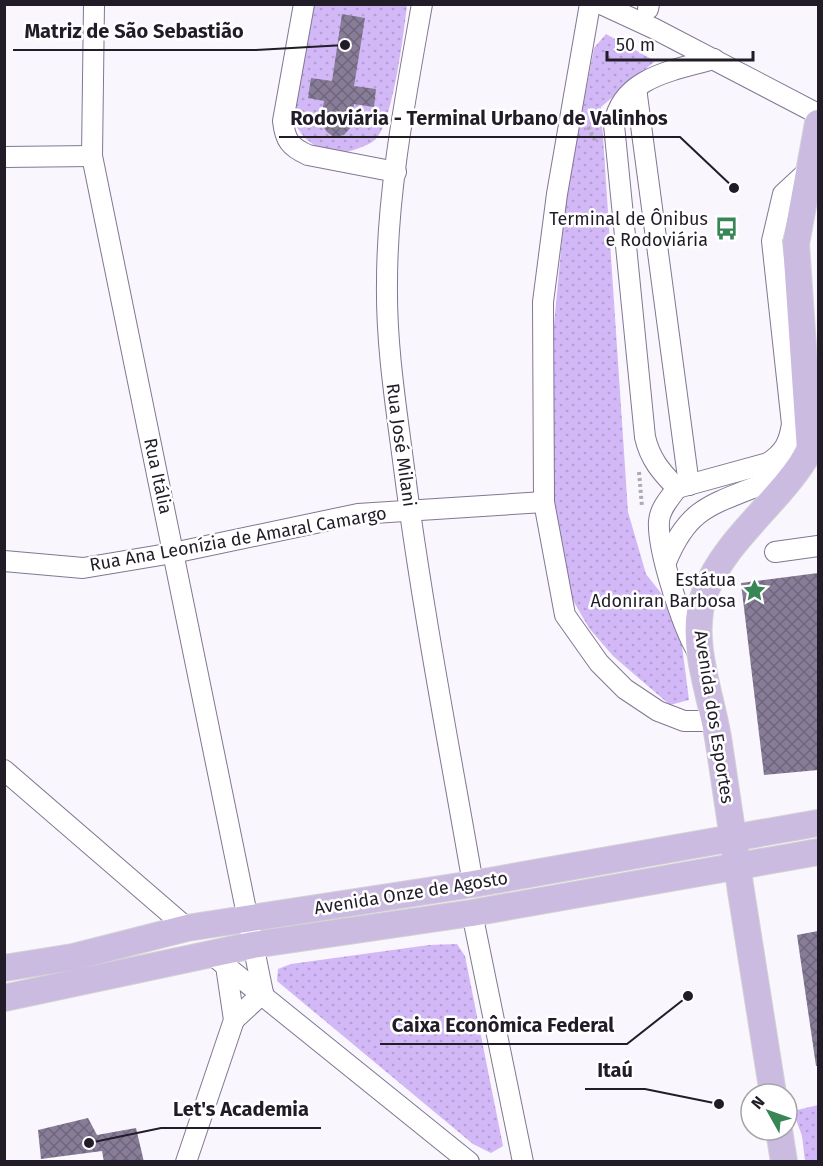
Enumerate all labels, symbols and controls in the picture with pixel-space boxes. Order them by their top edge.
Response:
callout: Matriz de São Sebastião [13,12,256,50]
text: Matriz de São Sebastião [24,19,244,43]
scale bar [607,24,752,62]
text: 50 m [616,34,655,56]
callout: Rodoviária - Terminal Urbano de Valinhos [279,99,680,137]
text: Rodoviária - Terminal Urbano de Valinhos [290,106,668,130]
place label: Terminal de Ônibus e Rodoviária [549,208,708,251]
bus stop icon: Terminal de Ônibus e Rodoviária [713,216,739,242]
street label: Rua José Milani [381,382,421,508]
street label: Rua Itália [139,436,177,516]
street label: Rua Ana Leonízia de Amaral Camargo [88,502,388,576]
place label: Estátua Adoniran Barbosa [590,569,736,612]
place icon: Estátua Adoniran Barbosa [741,577,767,603]
street label: Avenida dos Esportes [689,629,739,805]
street label: Avenida Onze de Agosto [313,867,509,919]
callout: Caixa Econômica Federal [380,1006,627,1044]
text: Caixa Econômica Federal [392,1013,614,1037]
callout: Itaú [585,1051,645,1089]
text: Itaú [597,1058,633,1082]
north arrow [739,1082,799,1142]
callout: Let's Academia [161,1090,321,1128]
text: N [747,1093,769,1113]
text: Let's Academia [173,1097,309,1121]

